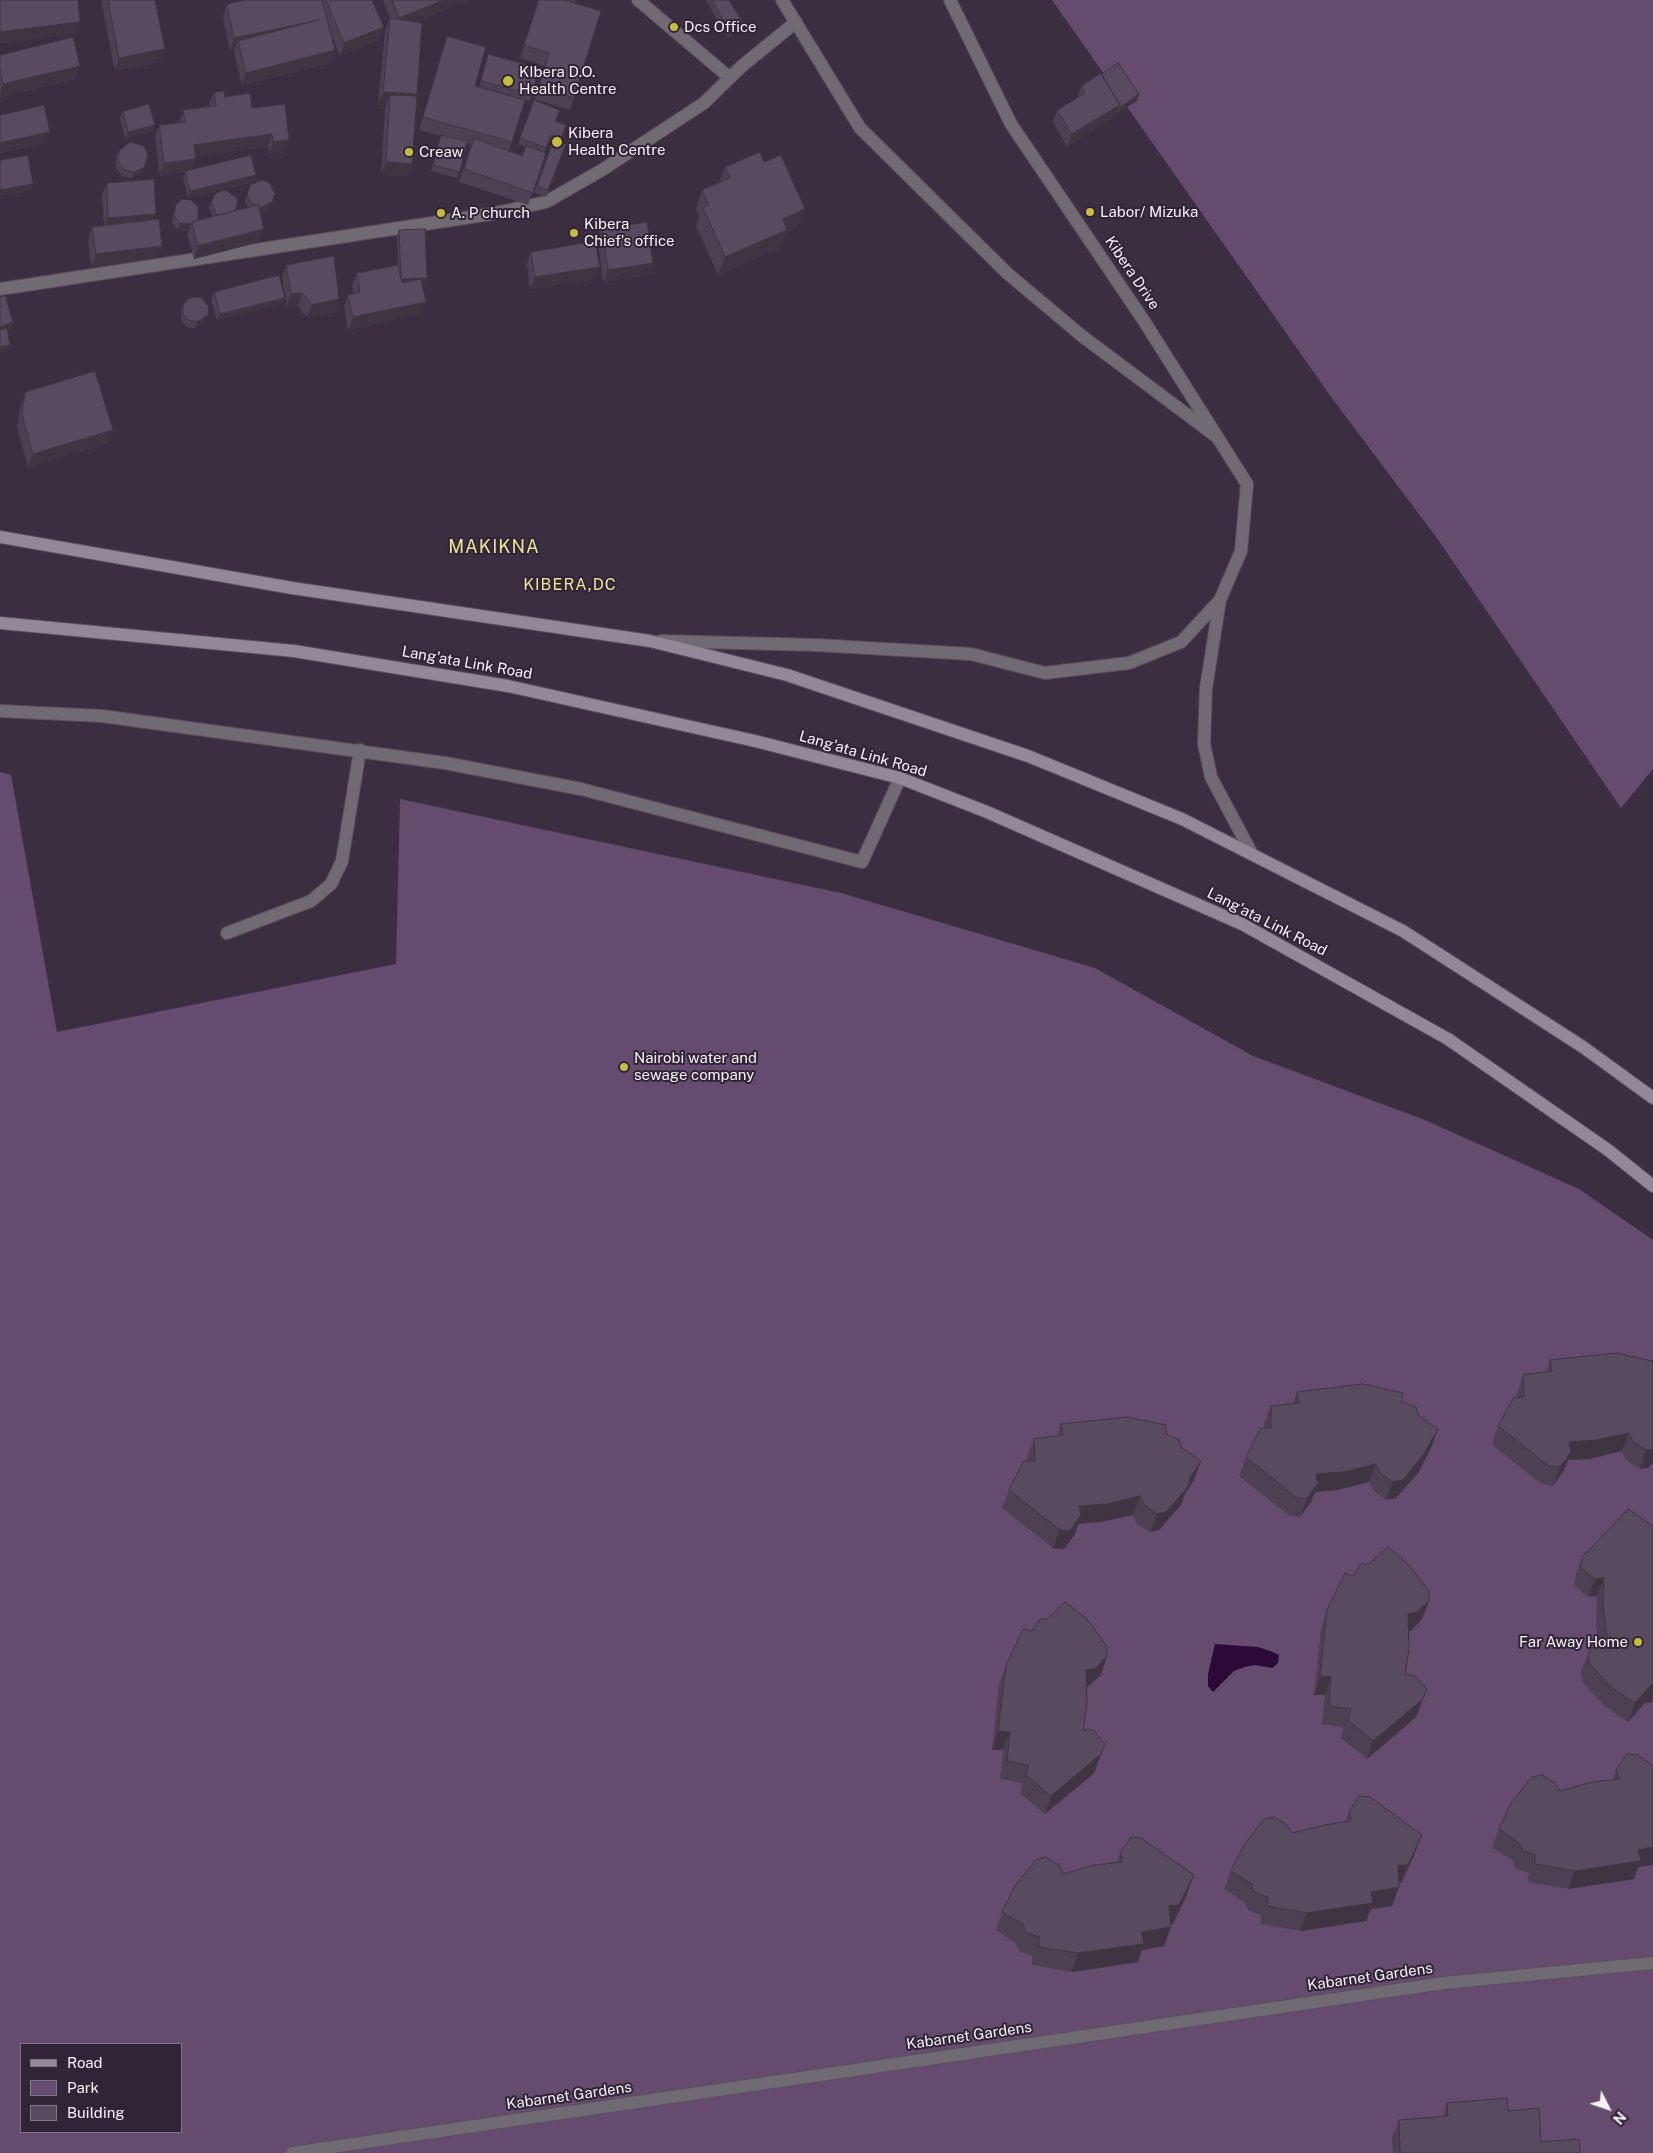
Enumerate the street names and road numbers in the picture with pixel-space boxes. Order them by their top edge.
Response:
street label: Kibera Drive [1101,233,1163,313]
street label: Lang'ata Link Road [400,643,534,683]
street label: Lang'ata Link Road [797,727,929,781]
street label: Lang'ata Link Road [1204,884,1330,960]
street label: Kabarnet Gardens [1306,1959,1434,1995]
street label: Kabarnet Gardens [905,2018,1033,2054]
street label: Kabarnet Gardens [505,2078,633,2114]

